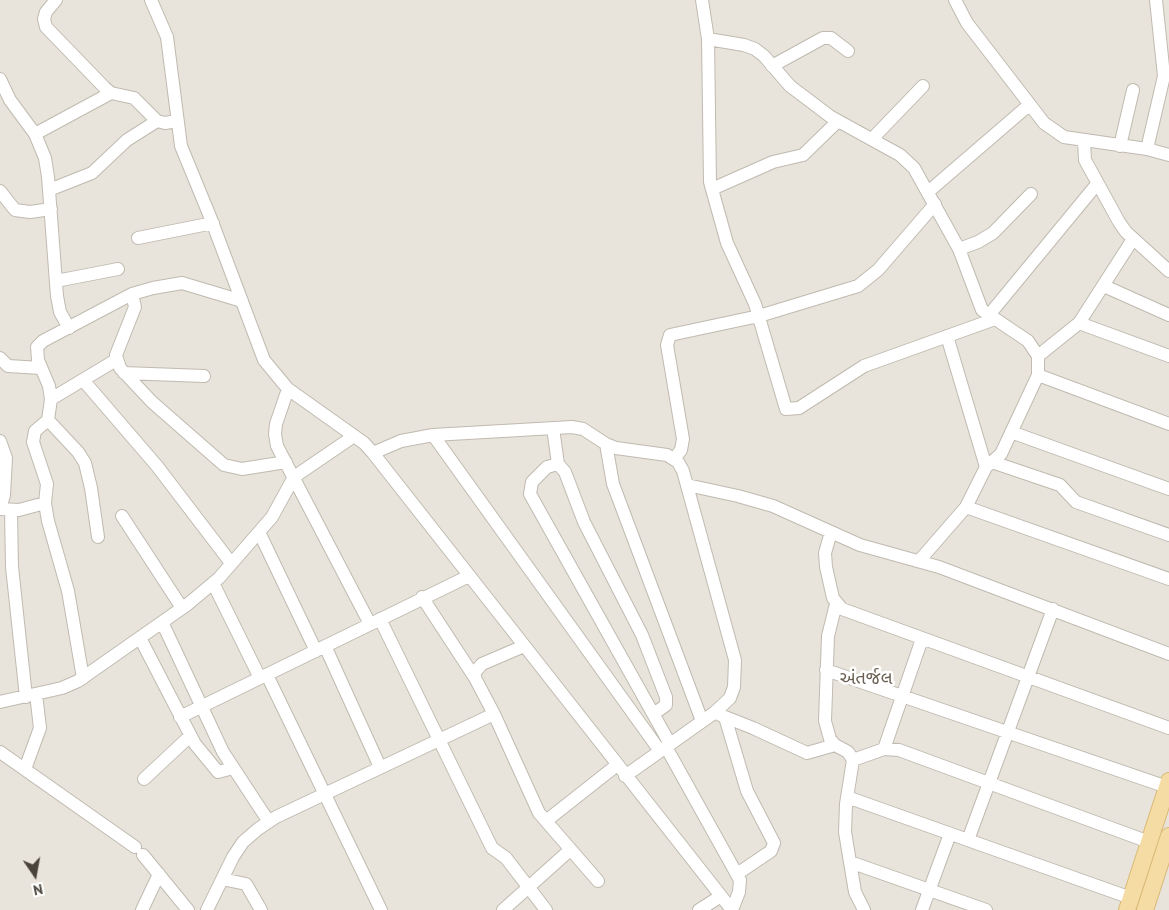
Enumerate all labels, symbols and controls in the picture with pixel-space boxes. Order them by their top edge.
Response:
district label: અંતર્જલ [840,668,892,690]
north arrow [10,850,60,900]
text: N [32,880,44,899]

